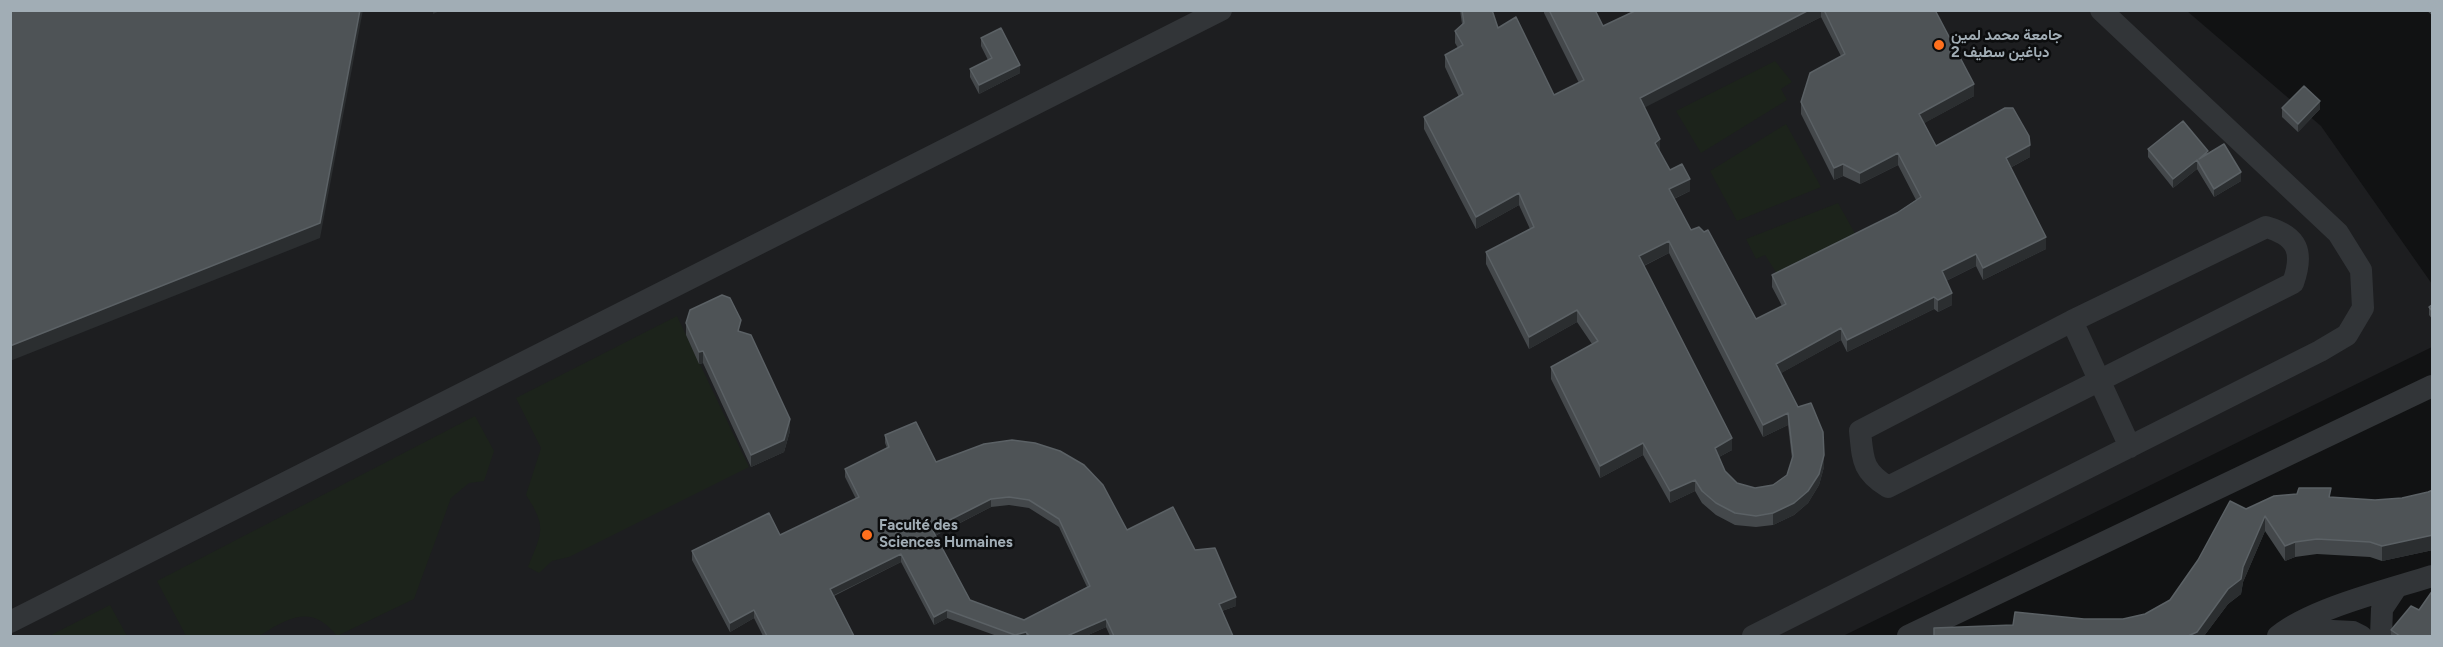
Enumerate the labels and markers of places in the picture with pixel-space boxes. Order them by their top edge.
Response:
place label: جامعة محمد لمين دباغين سطيف 2 [1951,27,2062,62]
marker: جامعة محمد لمين دباغين سطيف 2 [1932,38,1946,52]
place label: Faculté des Sciences Humaines [879,517,1013,552]
marker: Faculté des Sciences Humaines [860,528,874,542]

